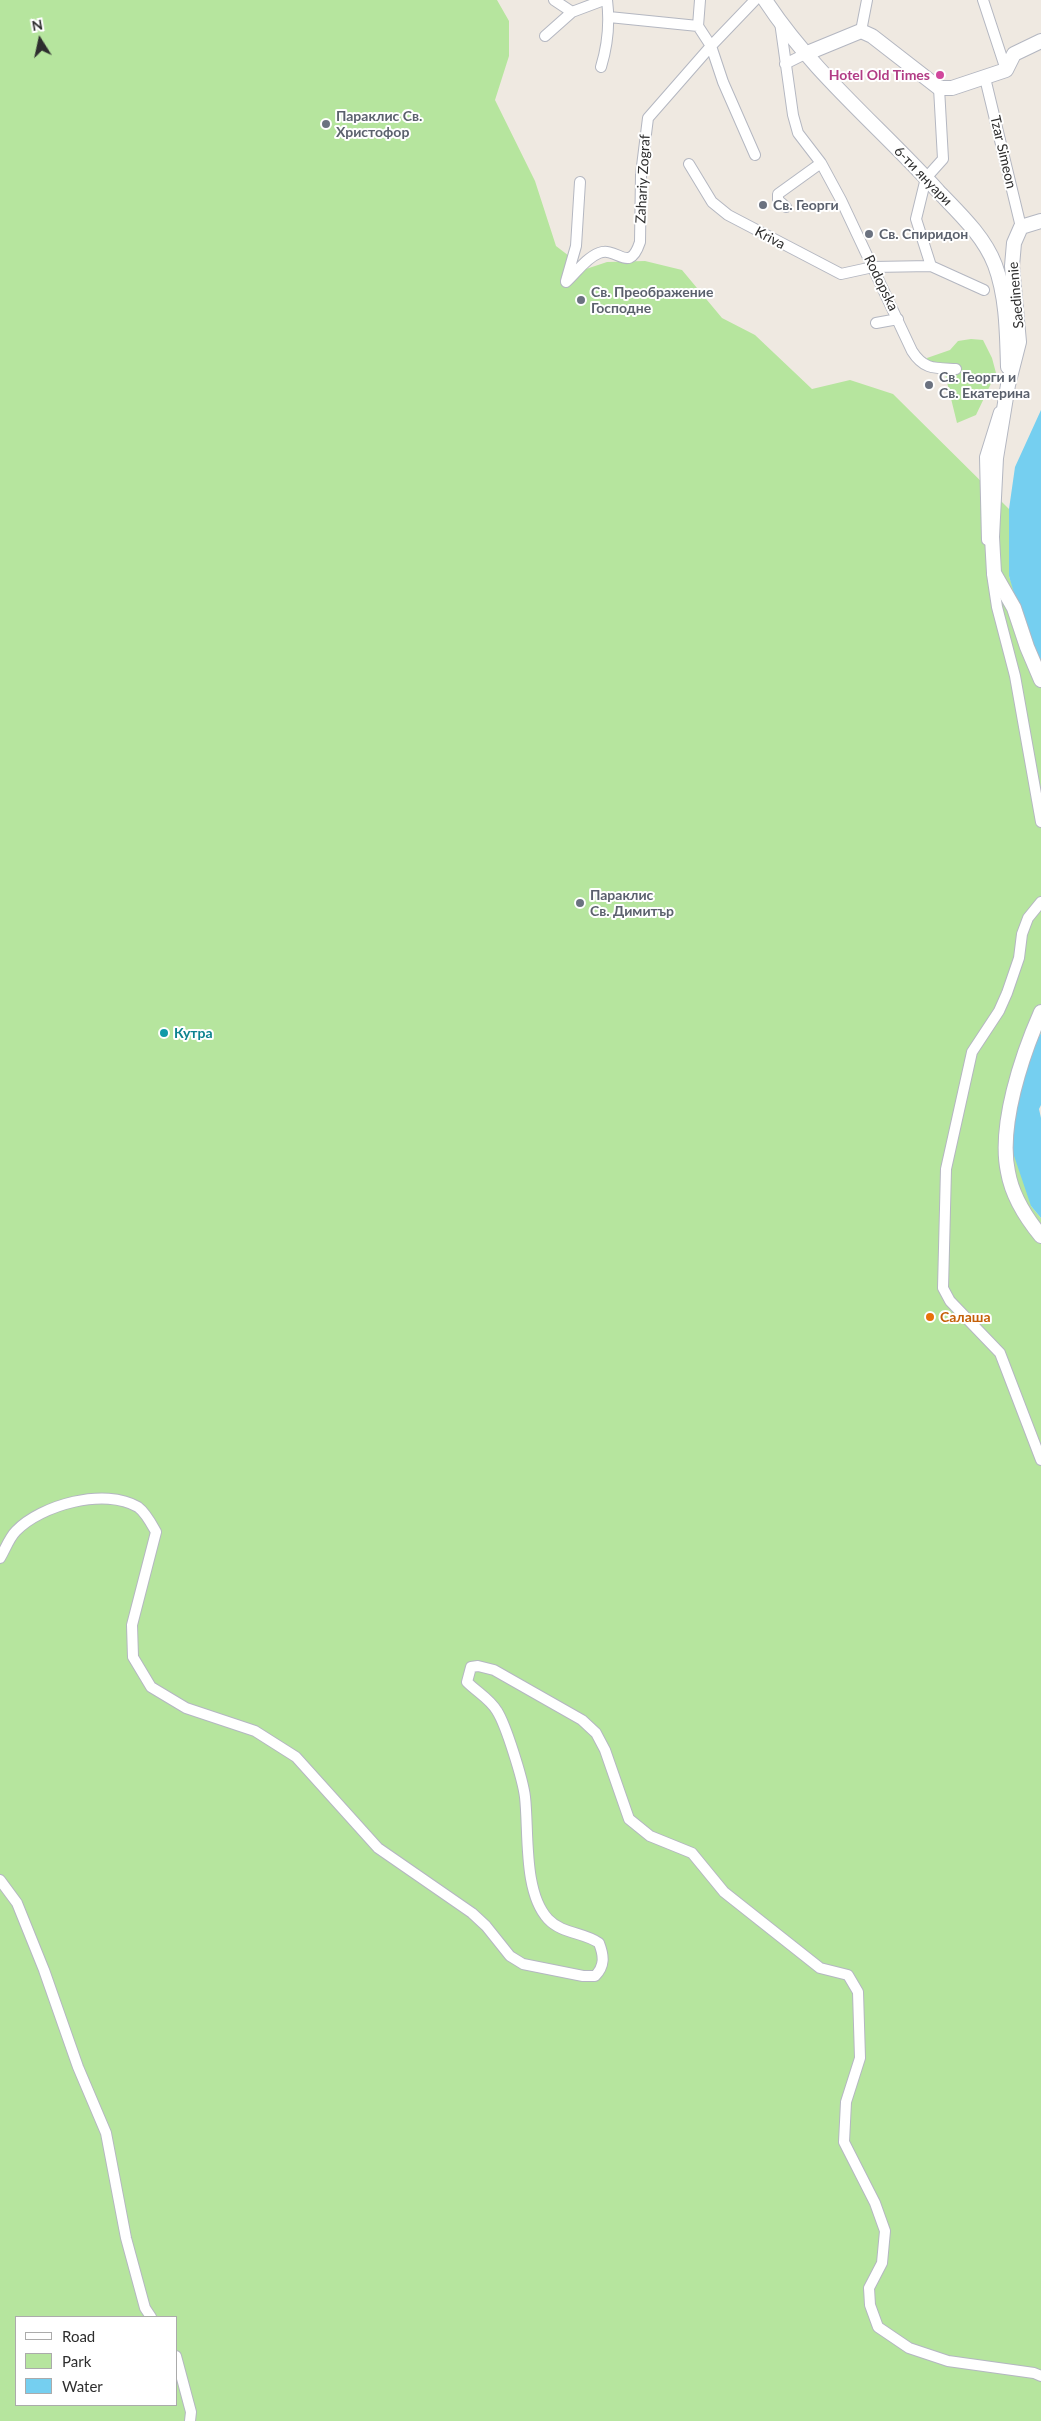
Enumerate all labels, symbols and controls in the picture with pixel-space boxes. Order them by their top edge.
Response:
north arrow [15,15,65,65]
text: N [31,15,44,34]
place label: Hotel Old Times [829,67,930,83]
marker: Hotel Old Times [934,69,946,81]
place label: Параклис Св. Христофор [336,108,422,140]
street label: Tzar Simeon [986,114,1020,190]
marker: Параклис Св. Христофор [320,118,332,130]
street label: Zahariy Zograf [632,134,654,224]
street label: 6-ти януари [890,143,956,209]
place label: Св. Георги [773,197,839,213]
marker: Св. Георги [757,199,769,211]
street label: Kriva [752,223,788,253]
place label: Св. Спиридон [879,226,968,242]
marker: Св. Спиридон [863,228,875,240]
street label: Rodopska [860,252,902,314]
street label: Saedinenie [1005,261,1027,329]
place label: Св. Преображение Господне [591,284,713,316]
marker: Св. Преображение Господне [575,294,587,306]
place label: Св. Георги и Св. Екатерина [939,369,1030,402]
marker: Св. Георги и Св. Екатерина [923,379,935,391]
place label: Параклис Св. Димитър [590,887,674,920]
marker: Параклис Св. Димитър [574,897,586,909]
place label: Кутра [174,1025,213,1041]
marker: Кутра [158,1027,170,1039]
place label: Салаша [940,1309,991,1325]
marker: Салаша [924,1311,936,1323]
legend [15,2316,178,2406]
text: Road [62,2327,95,2345]
text: Park [62,2352,91,2370]
text: Water [62,2377,103,2395]

